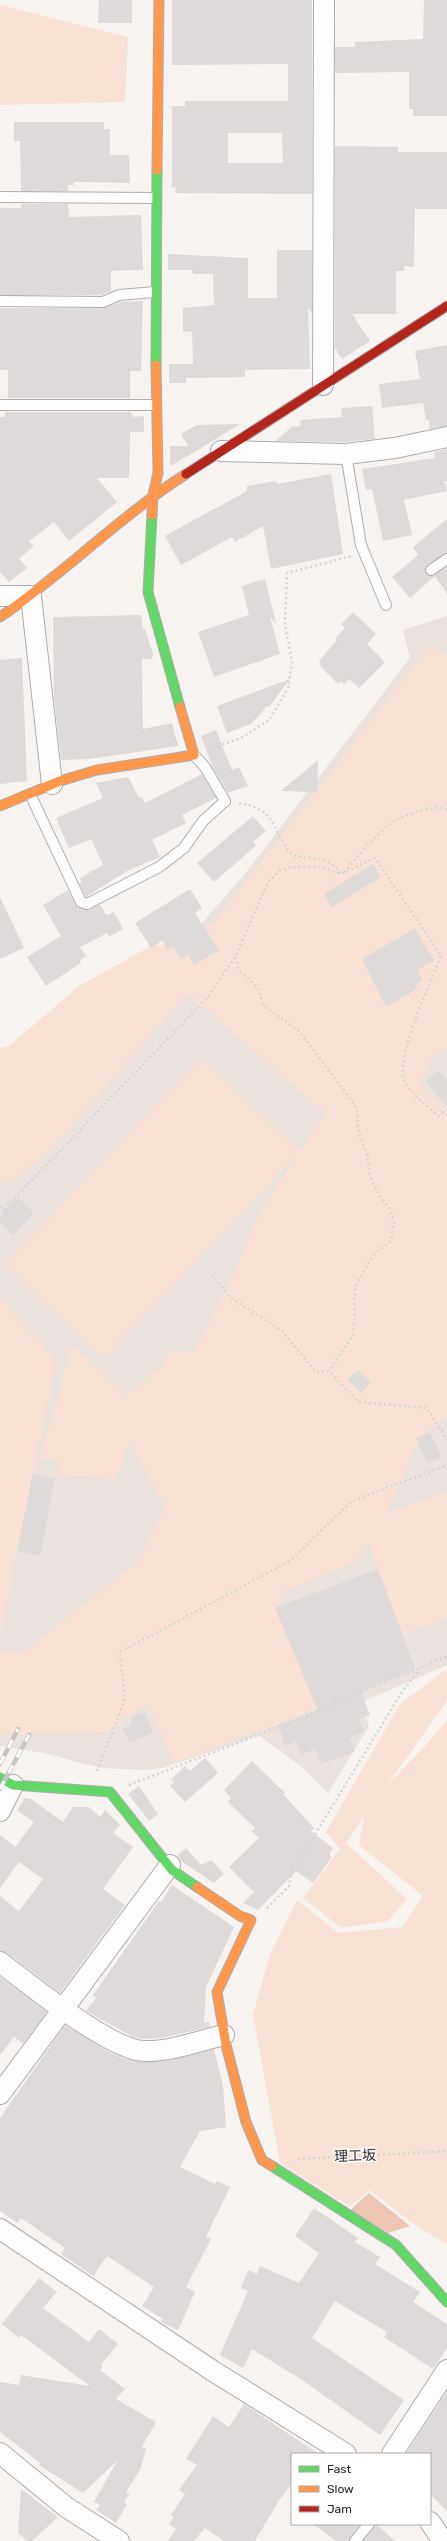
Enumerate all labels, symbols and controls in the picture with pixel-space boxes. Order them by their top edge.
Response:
street label: 理工坂 [334,2147,376,2165]
legend [291,2453,431,2525]
text: Fast [327,2462,351,2476]
text: Slow [327,2482,354,2496]
text: Jam [327,2502,352,2516]

